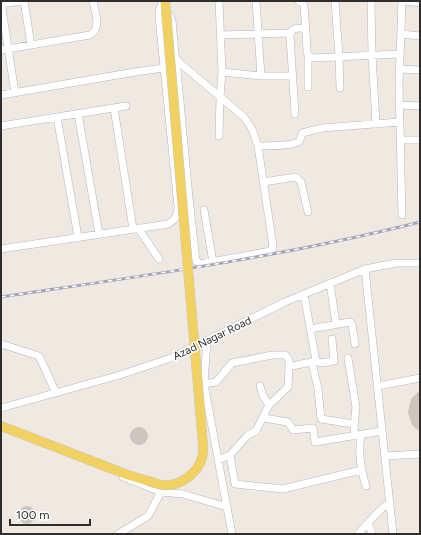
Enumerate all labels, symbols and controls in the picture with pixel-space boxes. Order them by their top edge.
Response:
street label: Azad Nagar Road [171,314,254,363]
scale bar [10,501,90,527]
text: 100 m [16,508,50,522]

